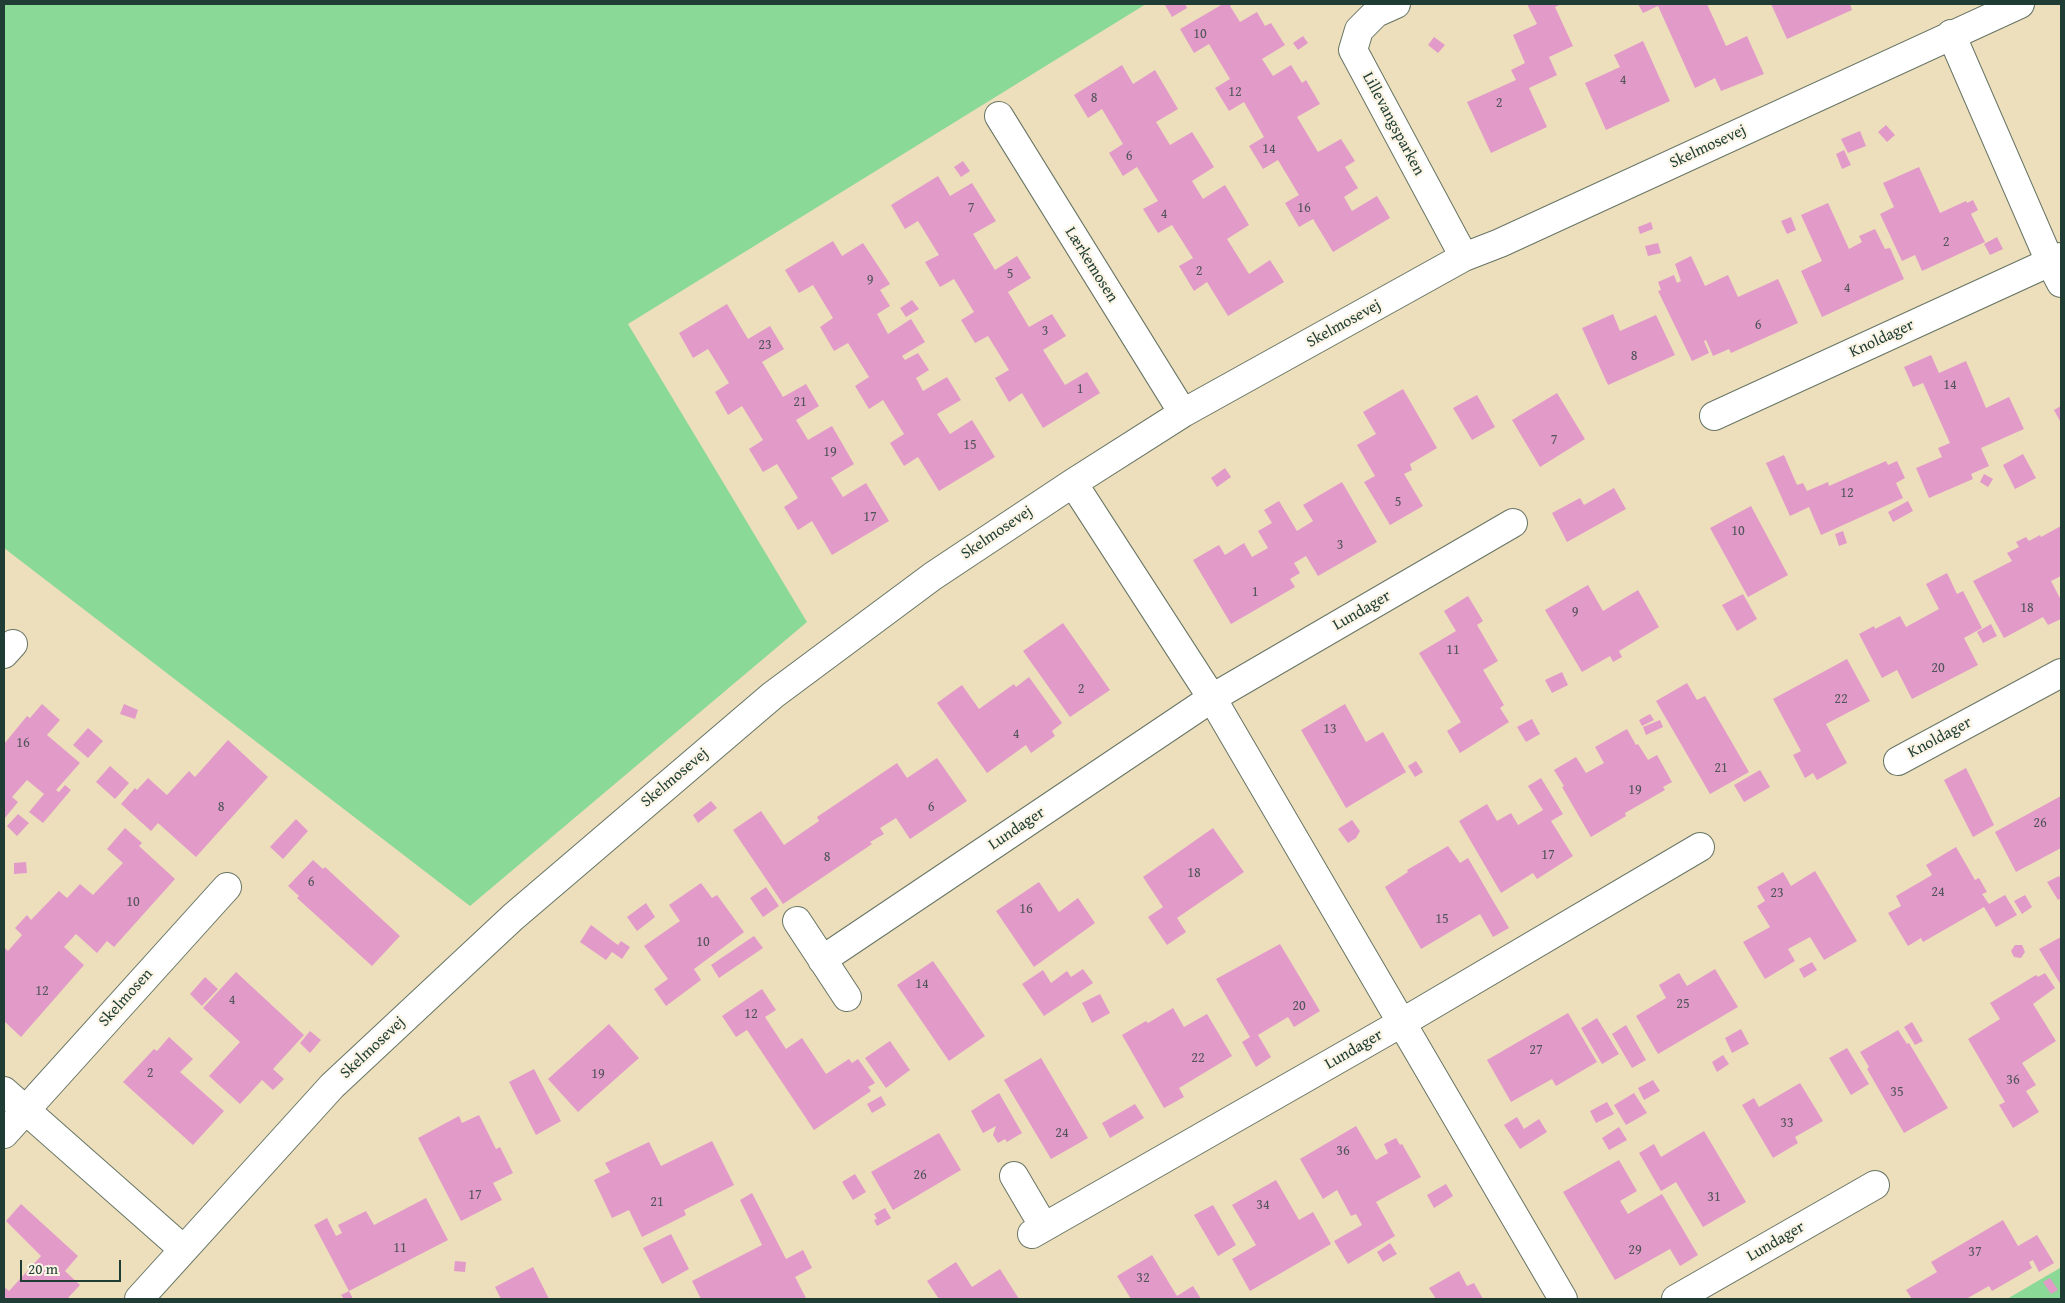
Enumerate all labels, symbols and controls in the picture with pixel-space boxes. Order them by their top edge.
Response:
house number: 10 [1193,26,1207,42]
street label: Lillevangsparken [1358,69,1428,179]
house number: 4 [1620,72,1626,88]
house number: 12 [1228,84,1242,100]
house number: 8 [1091,90,1097,106]
house number: 2 [1496,95,1502,111]
street label: Skelmosevej [1667,121,1749,173]
house number: 14 [1262,141,1276,157]
house number: 6 [1126,148,1132,164]
house number: 7 [968,200,974,216]
house number: 16 [1297,200,1311,216]
house number: 4 [1161,206,1167,222]
street label: Lærkemosen [1060,224,1122,306]
house number: 2 [1943,234,1949,250]
house number: 2 [1196,263,1202,279]
house number: 5 [1007,266,1013,282]
house number: 9 [867,272,873,288]
house number: 4 [1844,280,1850,296]
street label: Skelmosevej [1303,296,1385,352]
street label: Knoldager [1847,316,1917,362]
house number: 6 [1755,317,1761,333]
house number: 3 [1042,323,1048,339]
house number: 23 [758,337,772,353]
house number: 8 [1631,348,1637,364]
house number: 14 [1943,377,1957,393]
house number: 1 [1077,381,1083,397]
house number: 21 [793,394,807,410]
house number: 7 [1551,432,1557,448]
house number: 15 [963,437,977,453]
house number: 19 [823,444,837,460]
house number: 12 [1840,485,1854,501]
house number: 5 [1395,494,1401,510]
street label: Skelmosevej [958,502,1036,564]
house number: 17 [863,509,877,525]
house number: 10 [1731,523,1745,539]
house number: 3 [1337,537,1343,553]
house number: 1 [1252,584,1258,600]
street label: Lundager [1330,587,1394,635]
house number: 18 [2020,600,2034,616]
house number: 9 [1572,604,1578,620]
house number: 11 [1446,642,1460,658]
house number: 20 [1931,660,1945,676]
house number: 2 [1078,681,1084,697]
house number: 22 [1834,691,1848,707]
street label: Knoldager [1905,713,1975,763]
house number: 13 [1323,721,1337,737]
house number: 4 [1013,726,1019,742]
house number: 16 [16,735,30,751]
street label: Skelmosevej [637,744,713,812]
house number: 21 [1714,760,1728,776]
house number: 19 [1628,782,1642,798]
house number: 8 [218,799,224,815]
house number: 6 [928,799,934,815]
street label: Lundager [985,803,1049,855]
house number: 26 [2033,815,2047,831]
house number: 17 [1541,847,1555,863]
house number: 8 [824,849,830,865]
house number: 18 [1187,865,1201,881]
house number: 6 [308,874,314,890]
house number: 24 [1931,884,1945,900]
house number: 23 [1770,885,1784,901]
house number: 10 [126,894,140,910]
house number: 16 [1019,901,1033,917]
house number: 15 [1435,911,1449,927]
house number: 10 [696,934,710,950]
street label: Skelmosen [95,965,157,1031]
house number: 14 [915,976,929,992]
house number: 12 [35,983,49,999]
house number: 4 [229,992,235,1008]
house number: 25 [1676,996,1690,1012]
house number: 20 [1292,998,1306,1014]
house number: 12 [744,1006,758,1022]
street label: Skelmosevej [336,1013,410,1083]
street label: Lundager [1322,1026,1386,1074]
house number: 27 [1529,1042,1543,1058]
house number: 22 [1191,1050,1205,1066]
house number: 2 [147,1065,153,1081]
house number: 19 [591,1066,605,1082]
house number: 36 [2006,1072,2020,1088]
house number: 35 [1890,1084,1904,1100]
house number: 33 [1780,1115,1794,1131]
house number: 24 [1055,1125,1069,1141]
house number: 36 [1336,1143,1350,1159]
house number: 26 [913,1167,927,1183]
house number: 17 [468,1187,482,1203]
house number: 31 [1707,1189,1721,1205]
house number: 21 [650,1194,664,1210]
house number: 34 [1256,1197,1270,1213]
street label: Lundager [1744,1218,1808,1266]
house number: 11 [393,1240,407,1256]
house number: 29 [1628,1242,1642,1258]
house number: 37 [1968,1244,1982,1260]
scale bar [22,1250,124,1282]
text: 20 m [28,1258,58,1279]
house number: 32 [1136,1270,1150,1286]

